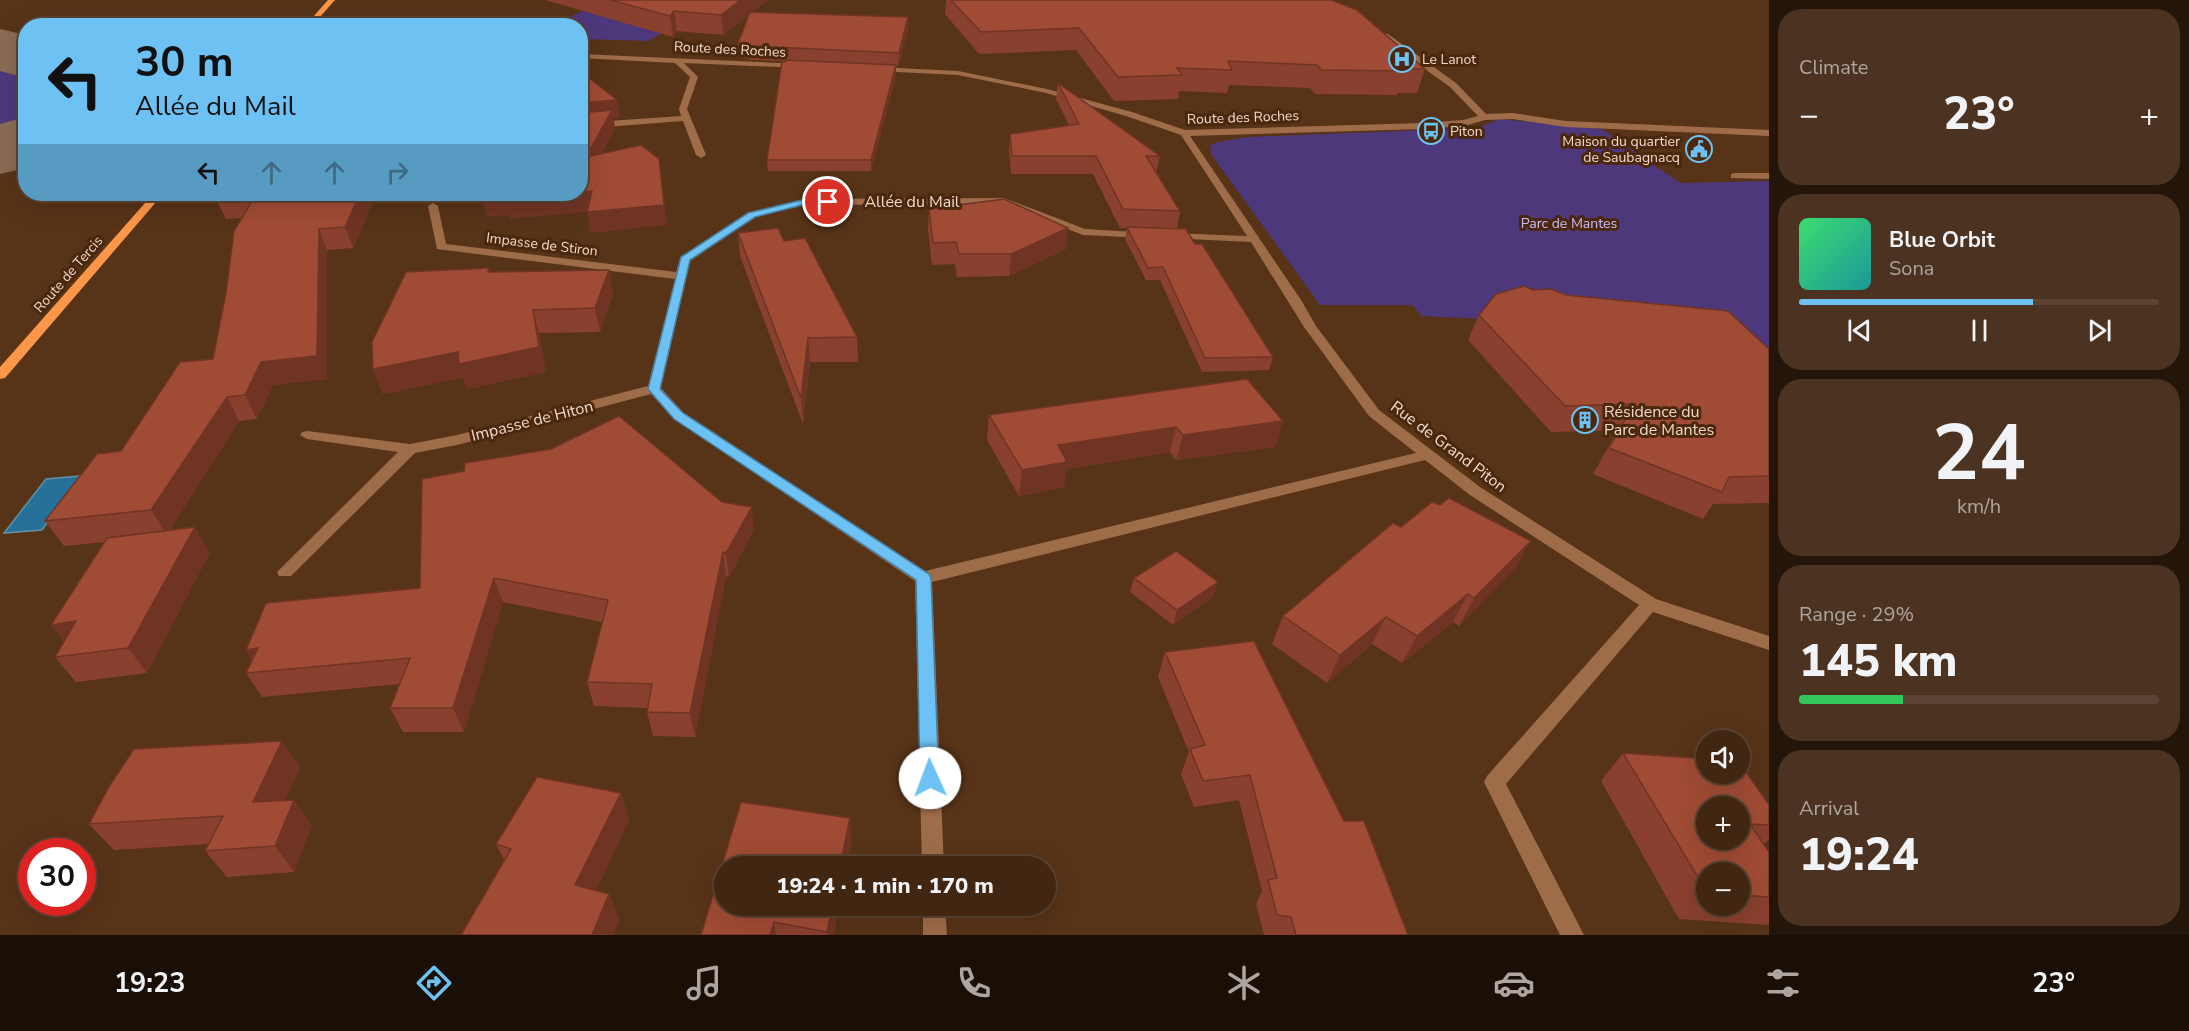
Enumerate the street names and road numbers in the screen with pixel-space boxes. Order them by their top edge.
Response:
street label: Route des Roches [673,37,787,62]
street label: Route des Roches [1187,106,1300,129]
street label: Allée du Mail [864,191,960,213]
street label: Impasse de Stiron [485,228,599,261]
street label: Route de Tercis [30,232,107,317]
street label: Impasse de Hiton [469,395,596,447]
street label: Rue de Grand Piton [1386,396,1511,498]

